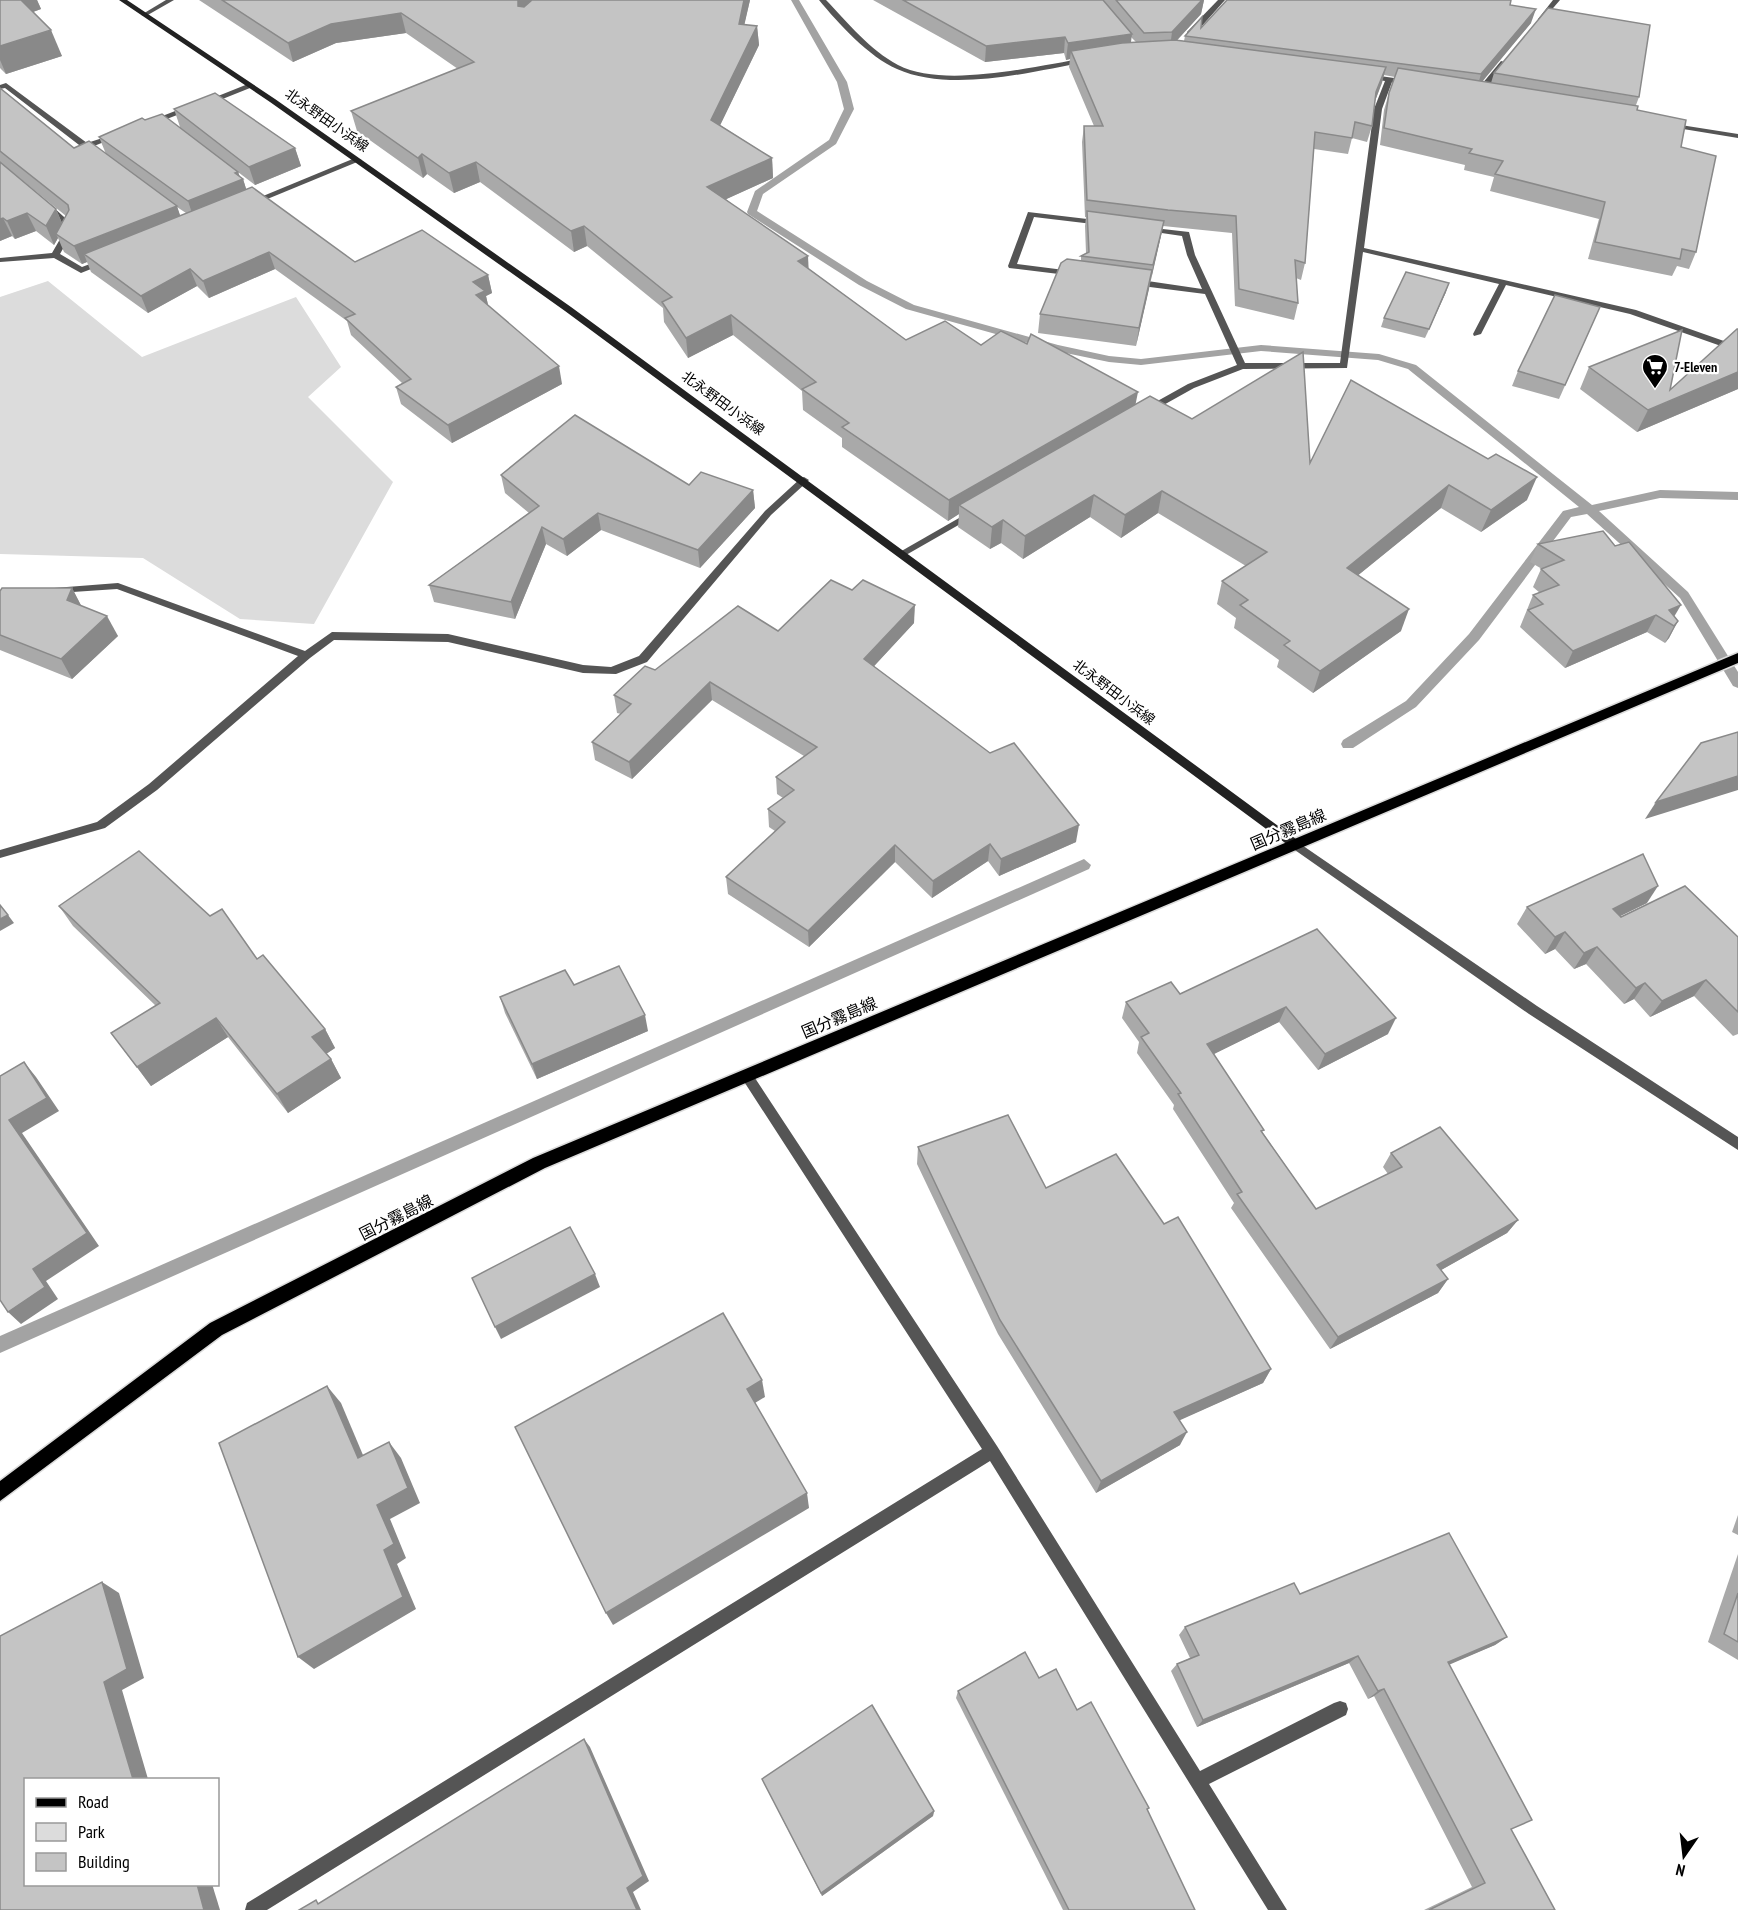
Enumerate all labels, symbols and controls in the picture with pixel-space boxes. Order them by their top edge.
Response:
street label: 北永野田小浜線 [282,85,372,155]
supermarket icon: 7-Eleven [1640,352,1670,390]
place label: 7-Eleven [1674,358,1717,376]
street label: 北永野田小浜線 [678,367,768,439]
street label: 北永野田小浜線 [1069,655,1159,729]
street label: 国分霧島線 [1247,804,1329,854]
street label: 国分霧島線 [798,992,880,1042]
street label: 国分霧島線 [356,1190,436,1244]
legend [24,1778,219,1886]
text: Road [78,1790,109,1813]
text: Park [78,1820,105,1843]
north arrow [1654,1826,1714,1886]
text: Building [78,1850,130,1873]
text: N [1674,1860,1687,1881]

